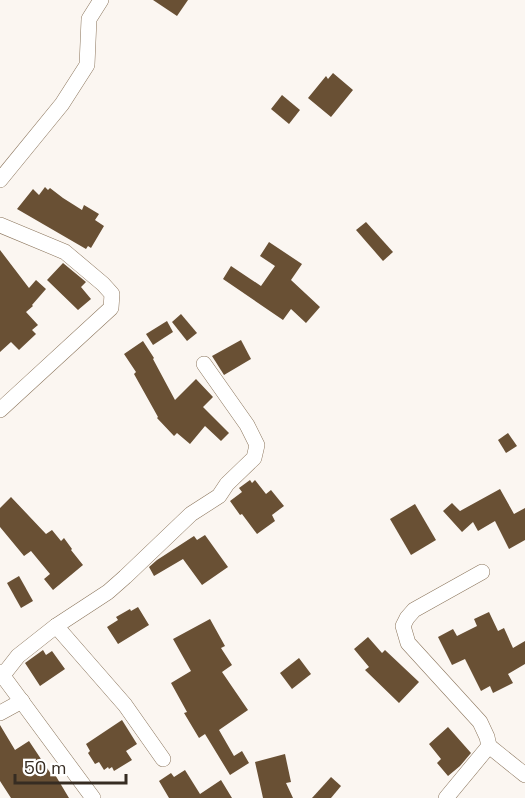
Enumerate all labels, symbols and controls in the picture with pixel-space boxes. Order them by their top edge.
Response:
scale bar [15,747,126,785]
text: 50 m [24,756,66,779]

